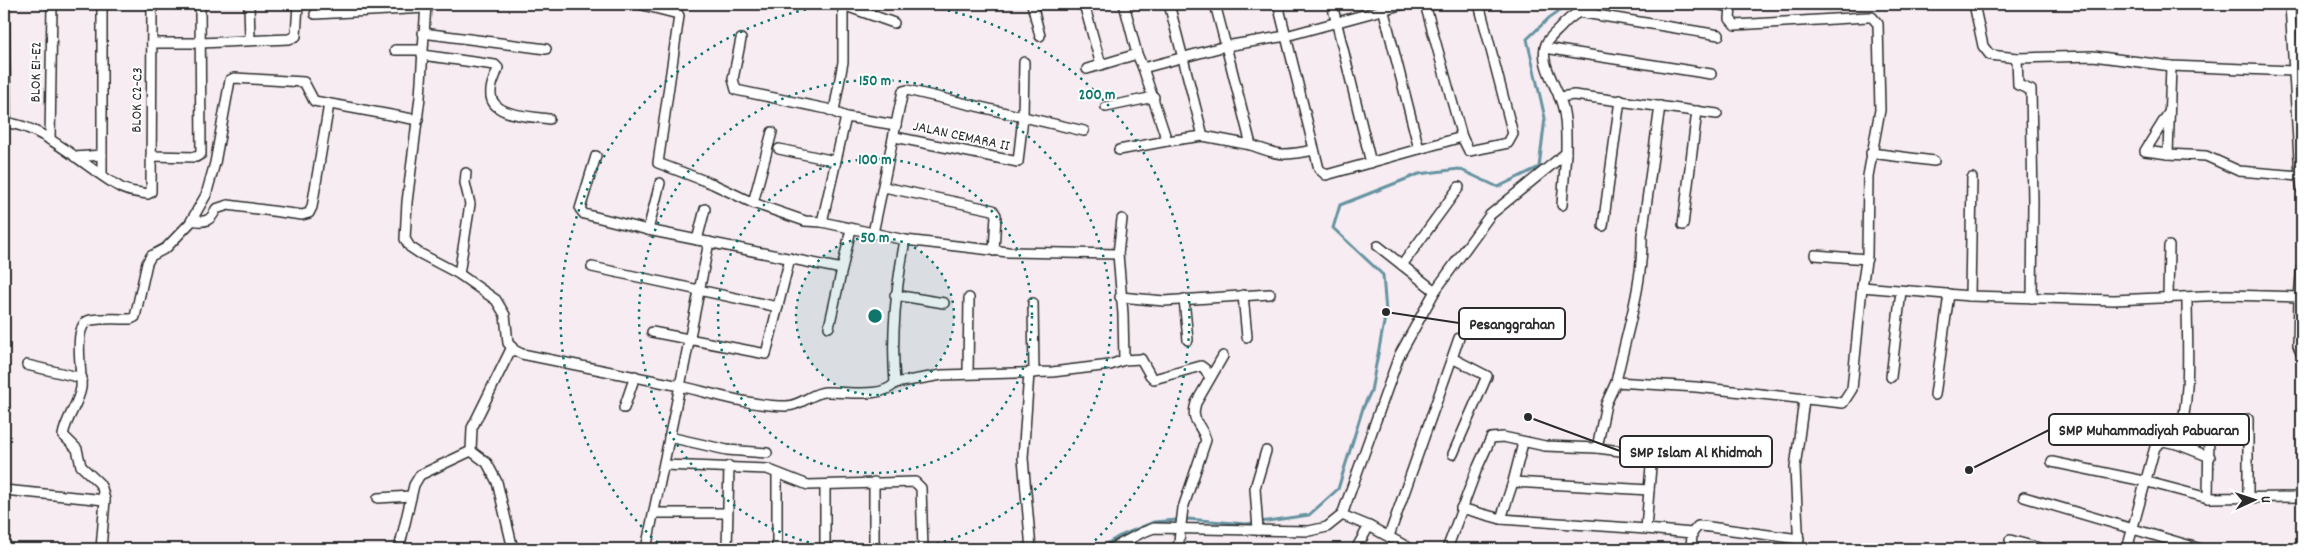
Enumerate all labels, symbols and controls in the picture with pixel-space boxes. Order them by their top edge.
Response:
street label: BLOK E1-E2 [25,41,49,103]
street label: BLOK C2-C3 [126,67,150,133]
text: 150 m [859,71,891,93]
text: 200 m [1079,85,1115,107]
street label: JALAN CEMARA II [911,116,1012,158]
text: 100 m [858,150,892,172]
text: 50 m [861,228,889,250]
centre of rings [866,307,884,325]
callout: Pesanggrahan [1459,308,1565,339]
text: Pesanggrahan [1469,314,1555,337]
callout: SMP Muhammadiyah Pabuaran [2049,414,2249,445]
text: SMP Muhammadiyah Pabuaran [2059,420,2239,443]
callout: SMP Islam Al Khidmah [1620,436,1772,467]
text: SMP Islam Al Khidmah [1630,442,1762,465]
north arrow [2228,476,2278,526]
text: U [2255,496,2275,504]

